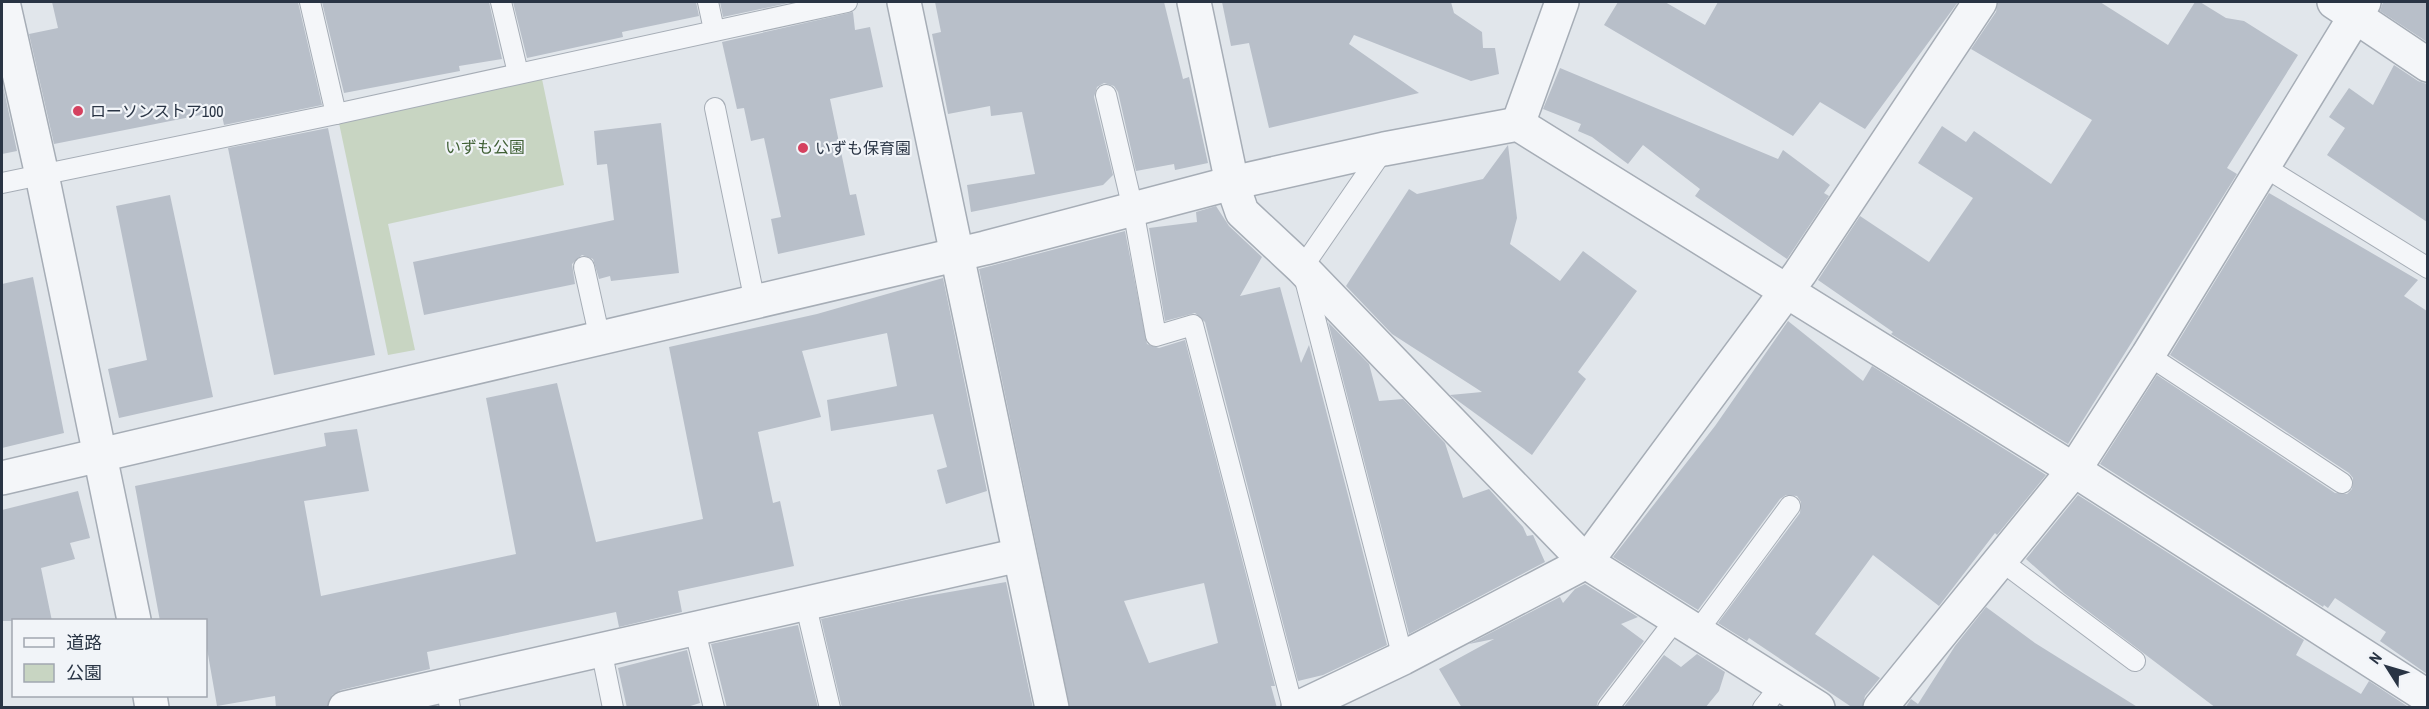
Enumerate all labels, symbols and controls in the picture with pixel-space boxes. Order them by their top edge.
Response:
place label: ローソンストア100 [90,100,224,122]
marker: ローソンストア100 [71,104,85,118]
park label: いずも公園 [445,136,525,158]
place label: いずも保育園 [815,137,911,159]
marker: いずも保育園 [796,141,810,155]
legend [12,619,207,697]
text: 道路 [66,630,102,655]
north arrow [2357,637,2417,697]
text: N [2363,648,2387,668]
text: 公園 [66,660,102,685]

